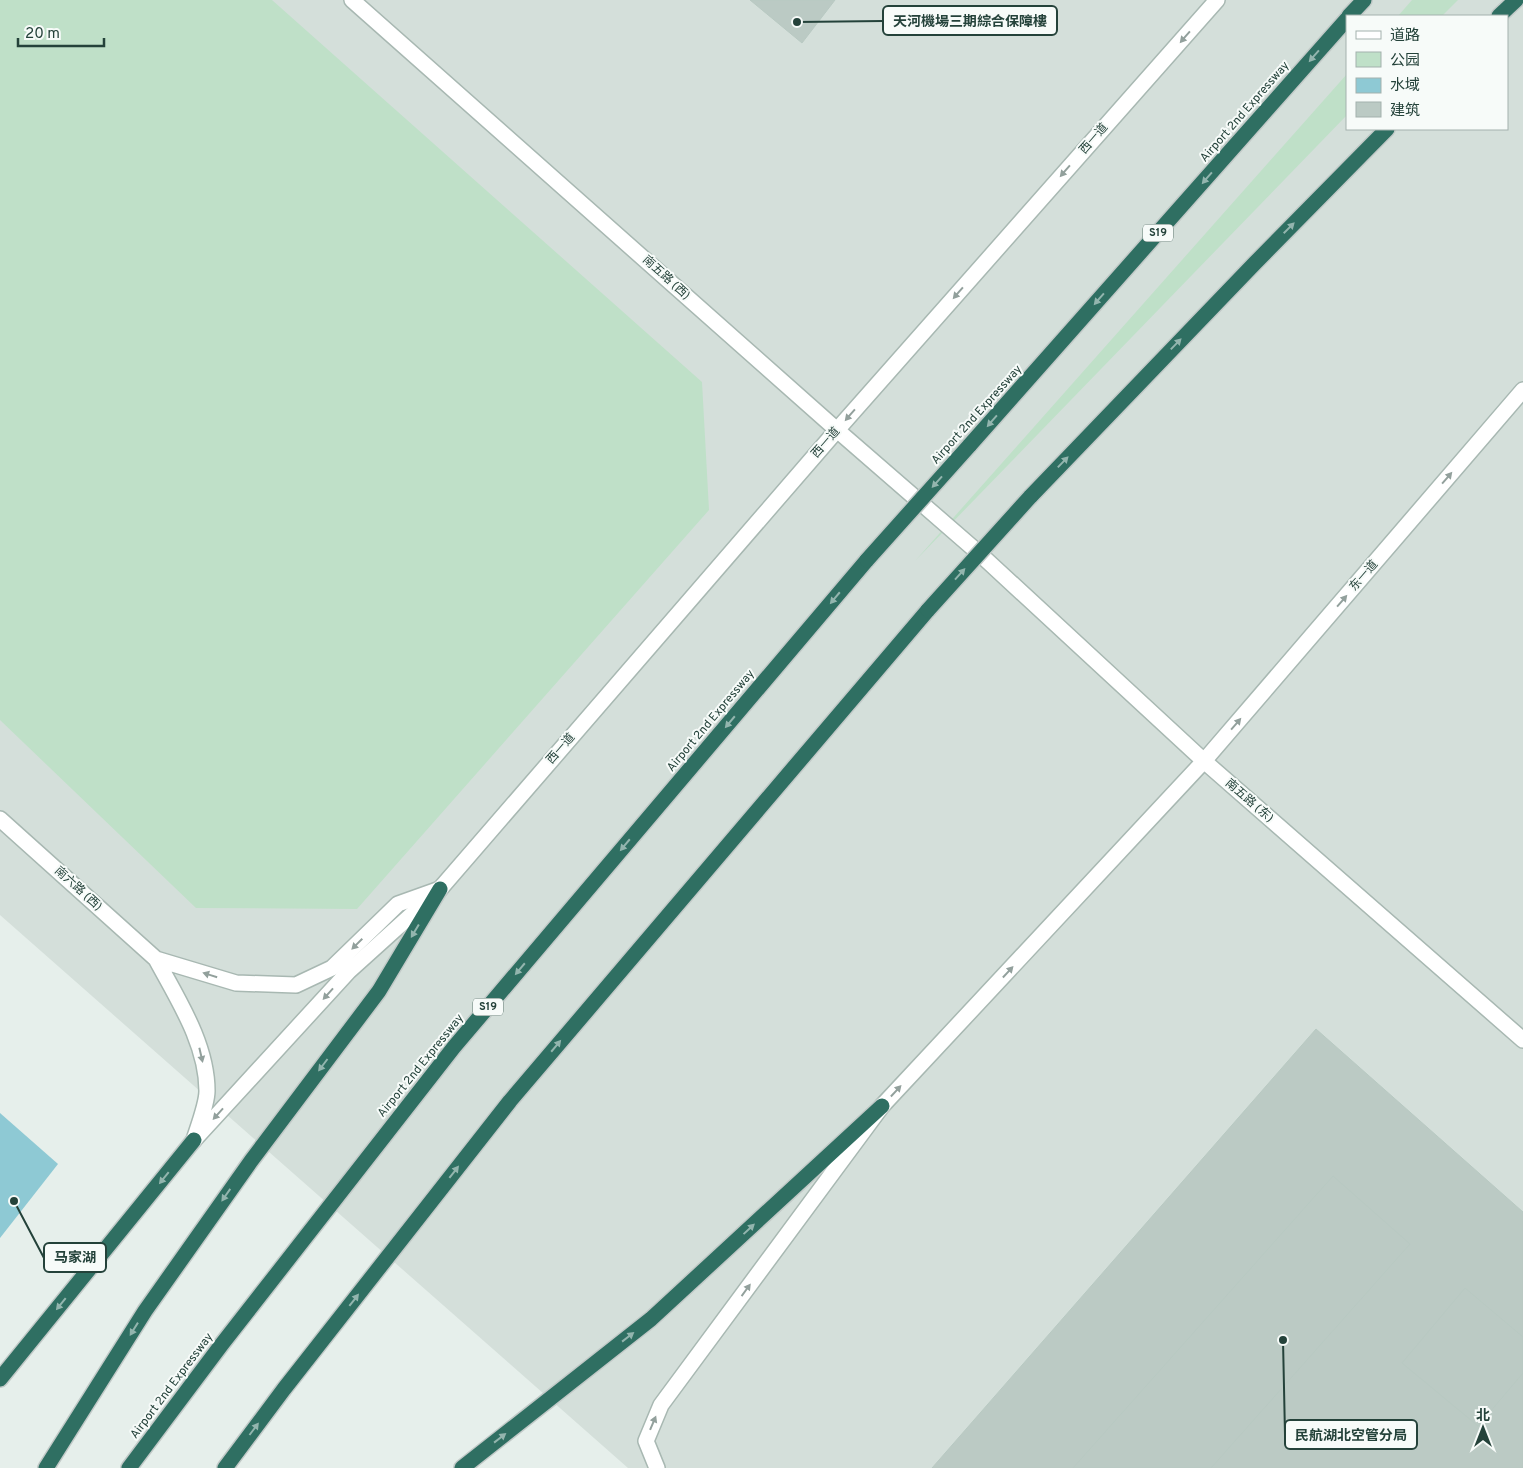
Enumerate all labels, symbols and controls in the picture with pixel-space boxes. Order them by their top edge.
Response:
callout: 天河機場三期綜合保障樓 [883,6,1057,35]
text: 天河機場三期綜合保障樓 [893,13,1047,31]
scale bar [18,15,104,47]
legend [1346,15,1508,130]
text: 20 m [25,25,60,44]
text: 道路 [1390,27,1420,46]
one-way arrow [1179,30,1190,43]
one-way arrow [1309,49,1320,62]
text: 公园 [1390,52,1420,71]
street label: Airport 2nd Expressway [1197,58,1293,166]
text: 水域 [1390,77,1420,96]
text: 建筑 [1390,102,1420,121]
street label: 西一道 [1076,120,1112,158]
one-way arrow [1060,165,1071,178]
one-way arrow [1201,171,1213,183]
one-way arrow [1283,222,1295,234]
road number: S19 [1143,224,1173,242]
street label: 南五路 (西) [639,252,693,304]
one-way arrow [952,287,964,299]
one-way arrow [1093,293,1105,305]
one-way arrow [1170,339,1182,351]
street label: Airport 2nd Expressway [928,362,1026,468]
one-way arrow [845,409,856,421]
one-way arrow [986,414,997,427]
street label: 西一道 [808,424,844,462]
one-way arrow [1057,456,1069,468]
one-way arrow [1442,471,1453,484]
one-way arrow [931,476,943,488]
street label: 东一道 [1346,557,1382,595]
one-way arrow [954,568,966,580]
one-way arrow [830,591,841,604]
one-way arrow [1336,595,1347,608]
street label: Airport 2nd Expressway [664,667,758,775]
one-way arrow [725,715,736,728]
one-way arrow [1230,719,1242,731]
street label: 西一道 [543,730,579,768]
street label: 南五路 (东) [1221,776,1277,826]
one-way arrow [619,839,631,851]
street label: 南六路 (西) [51,863,105,915]
one-way arrow [410,925,419,938]
one-way arrow [352,938,364,950]
one-way arrow [514,963,526,975]
one-way arrow [1002,966,1014,978]
one-way arrow [202,971,217,979]
one-way arrow [322,988,333,1001]
road number: S19 [473,999,503,1016]
street label: Airport 2nd Expressway [374,1011,468,1121]
one-way arrow [551,1040,562,1053]
one-way arrow [197,1047,205,1062]
one-way arrow [318,1058,328,1072]
one-way arrow [890,1085,902,1097]
one-way arrow [212,1108,224,1120]
one-way arrow [448,1166,459,1179]
one-way arrow [158,1171,169,1184]
one-way arrow [221,1188,231,1202]
one-way arrow [742,1223,755,1234]
callout: 马家湖 [44,1243,106,1272]
text: 马家湖 [54,1249,96,1267]
one-way arrow [741,1283,751,1297]
one-way arrow [348,1294,359,1307]
one-way arrow [56,1297,67,1310]
one-way arrow [129,1322,138,1335]
street label: Airport 2nd Expressway [127,1330,217,1442]
one-way arrow [621,1332,635,1342]
north arrow [1458,1403,1508,1453]
text: 北 [1476,1408,1490,1425]
one-way arrow [650,1416,658,1430]
callout: 民航湖北空管分局 [1285,1420,1417,1449]
one-way arrow [249,1423,260,1436]
text: 民航湖北空管分局 [1295,1427,1407,1445]
one-way arrow [494,1432,507,1443]

